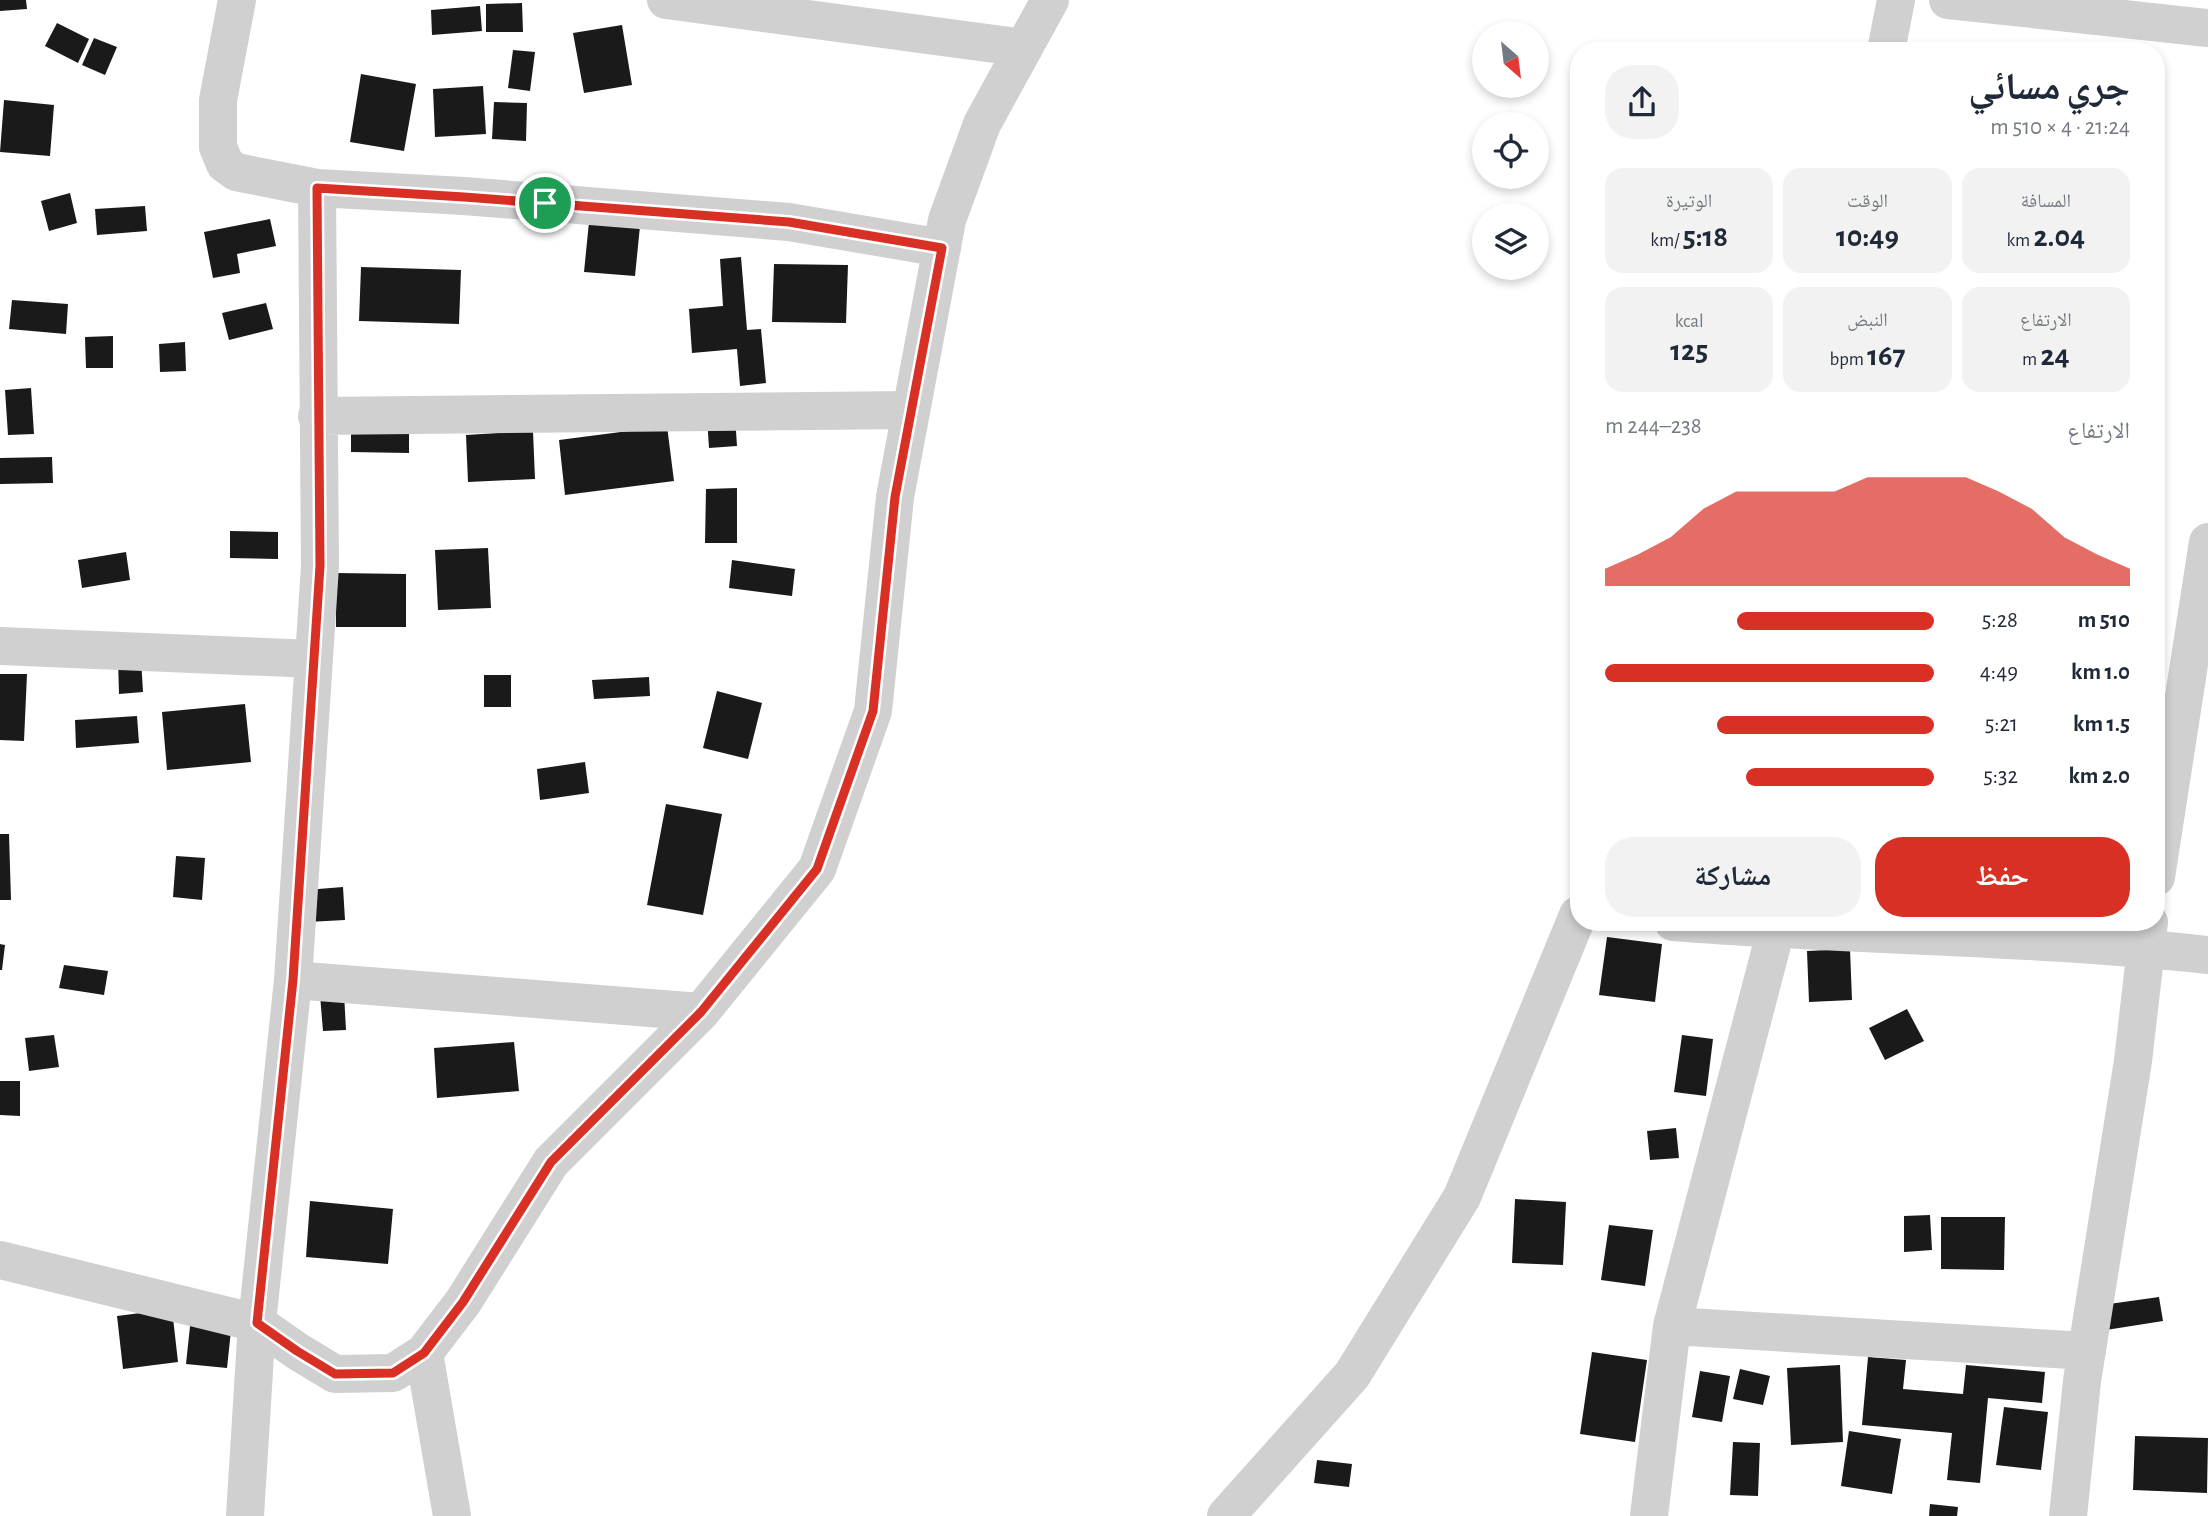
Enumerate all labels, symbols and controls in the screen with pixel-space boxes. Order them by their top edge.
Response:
north arrow [1472,21,1549,98]
map controls [1472,21,1549,280]
button: share [1605,65,1679,139]
text: جري مسائي [1968,69,2130,107]
button: locate [1472,112,1549,189]
text: 21:24 · 4 × 510 m [1990,116,2130,139]
pin [515,173,575,233]
icon: arrive [526,184,564,222]
text: الوتيرة [1666,192,1712,211]
text: الوقت [1847,192,1888,211]
text: المسافة [2021,192,2071,211]
button: layers [1472,203,1549,280]
text: 5:18 [1683,222,1728,252]
text: 10:49 [1836,222,1899,252]
text: 2.04 [2033,222,2085,252]
text: /km [1650,231,1683,250]
text: km [2006,231,2033,250]
text: النبض [1847,311,1888,330]
text: الارتفاع [2020,311,2072,330]
text: kcal [1675,312,1704,331]
text: 125 [1670,336,1708,366]
text: 167 [1867,341,1905,371]
text: 24 [2040,341,2070,371]
text: bpm [1830,350,1867,369]
text: m [2022,350,2040,369]
text: 238–244 m [1605,415,1702,438]
text: الارتفاع [2067,420,2130,443]
text: 5:28 [1982,609,2018,632]
text: 510 m [2078,609,2130,632]
text: 4:49 [1980,661,2018,684]
text: 1.0 km [2071,661,2130,684]
text: 5:21 [1985,713,2018,736]
text: 1.5 km [2073,713,2130,736]
text: 5:32 [1983,765,2018,788]
text: 2.0 km [2068,765,2130,788]
button: مشاركة [1605,837,1861,917]
button: حفظ [1875,837,2130,917]

